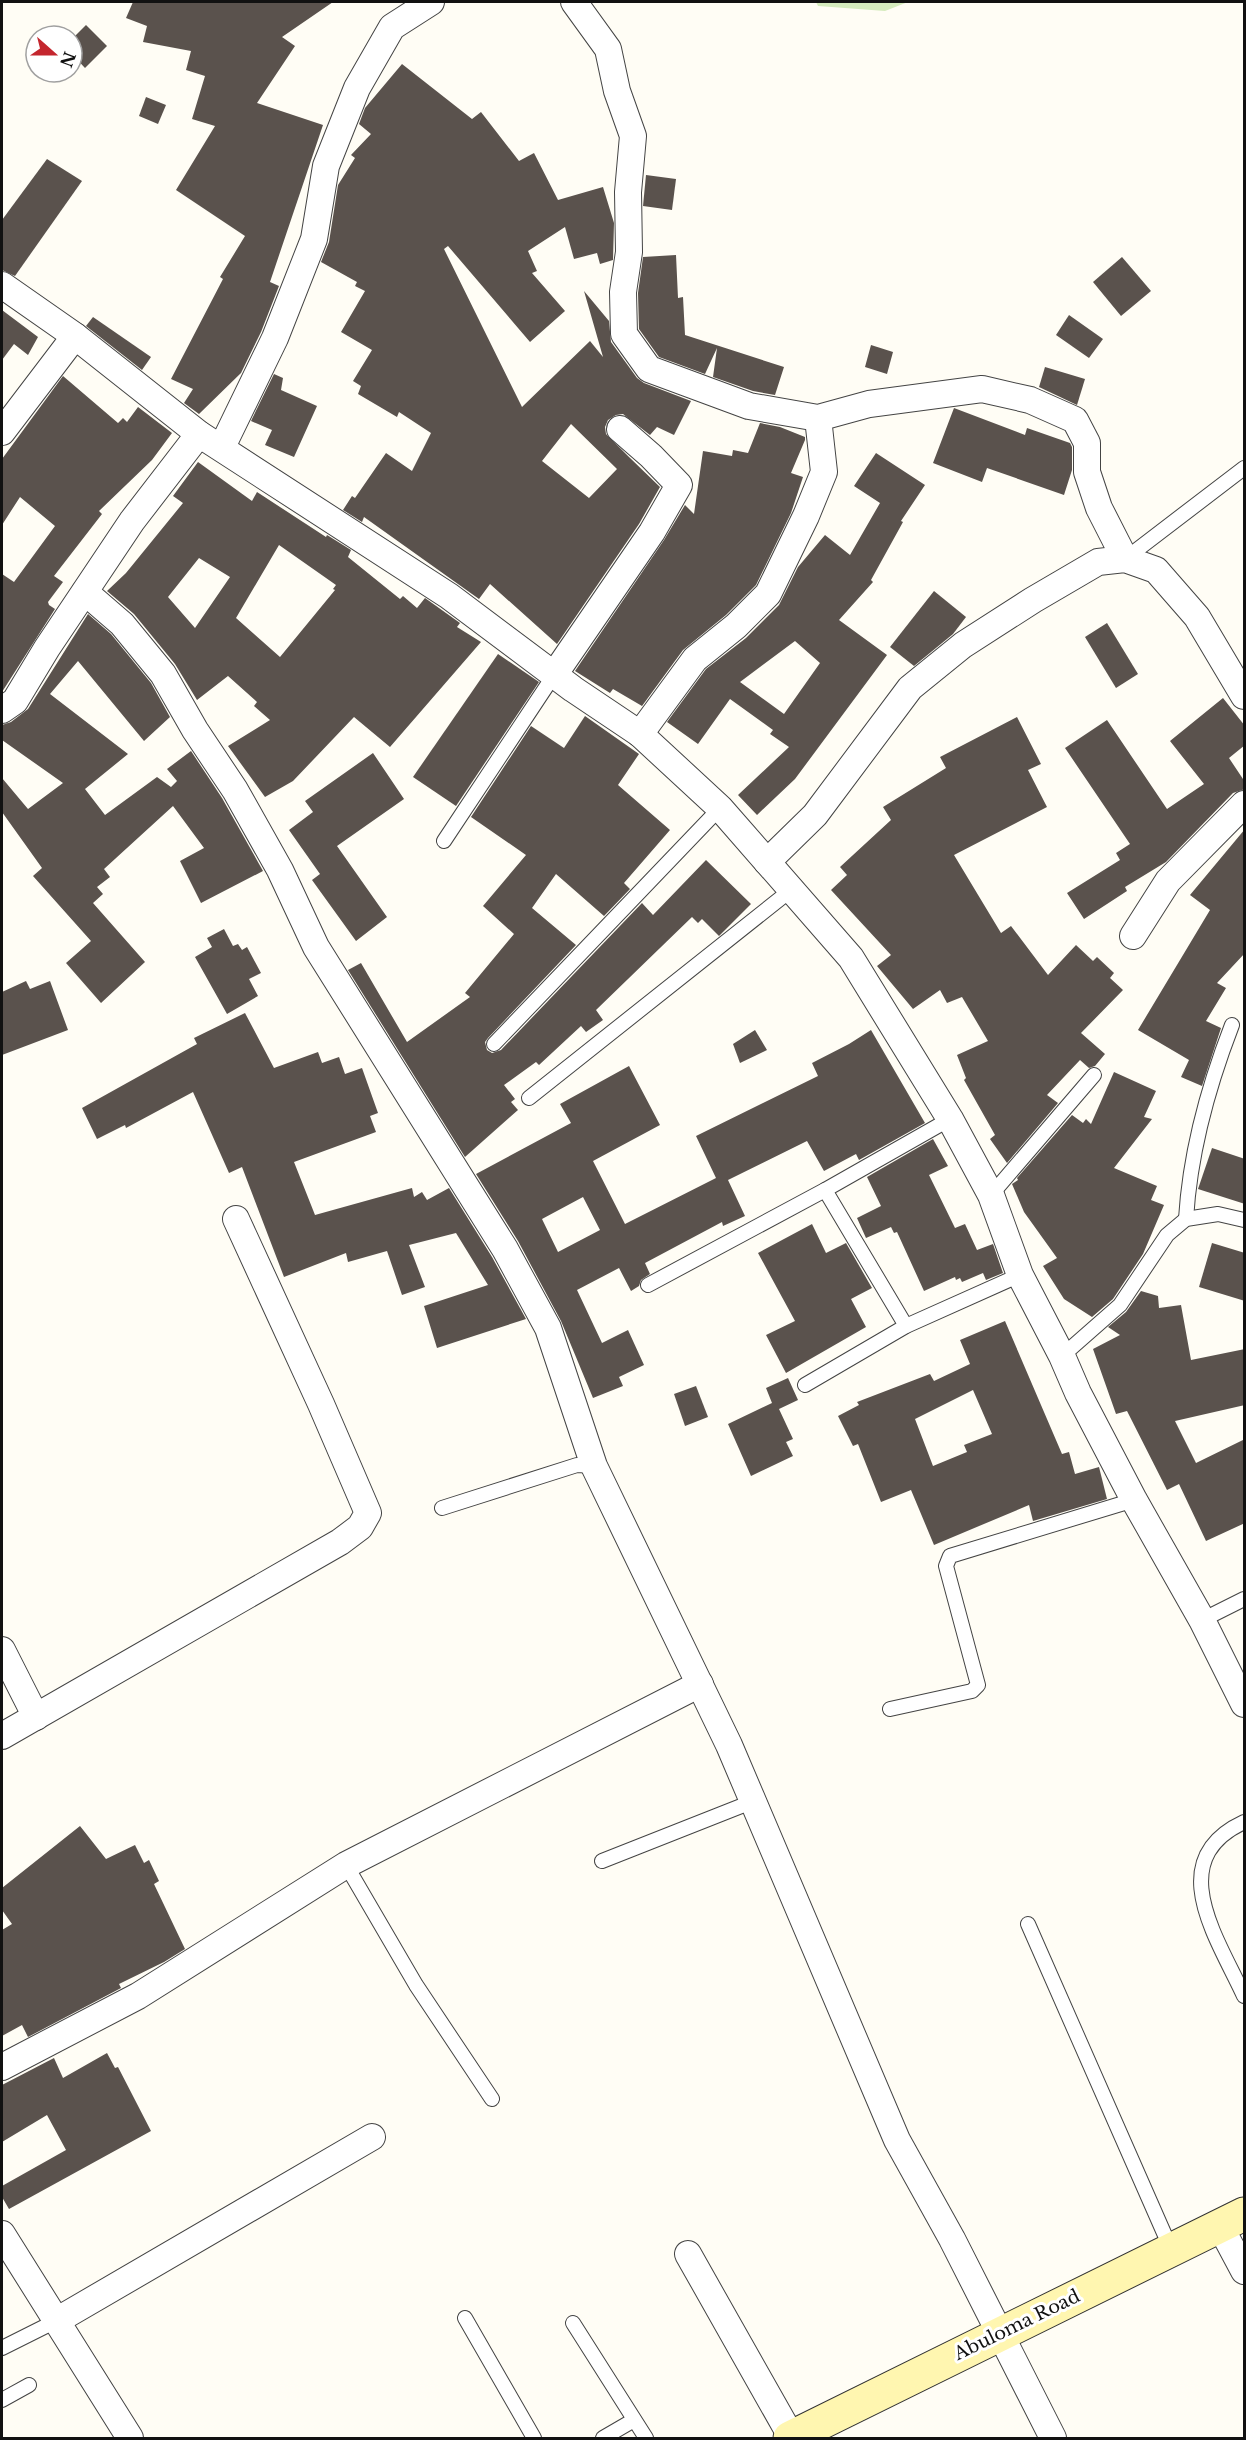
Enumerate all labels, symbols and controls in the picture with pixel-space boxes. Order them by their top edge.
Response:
north arrow [24,24,84,84]
text: N [56,49,80,70]
street label: Abuloma Road [949,2285,1084,2365]

